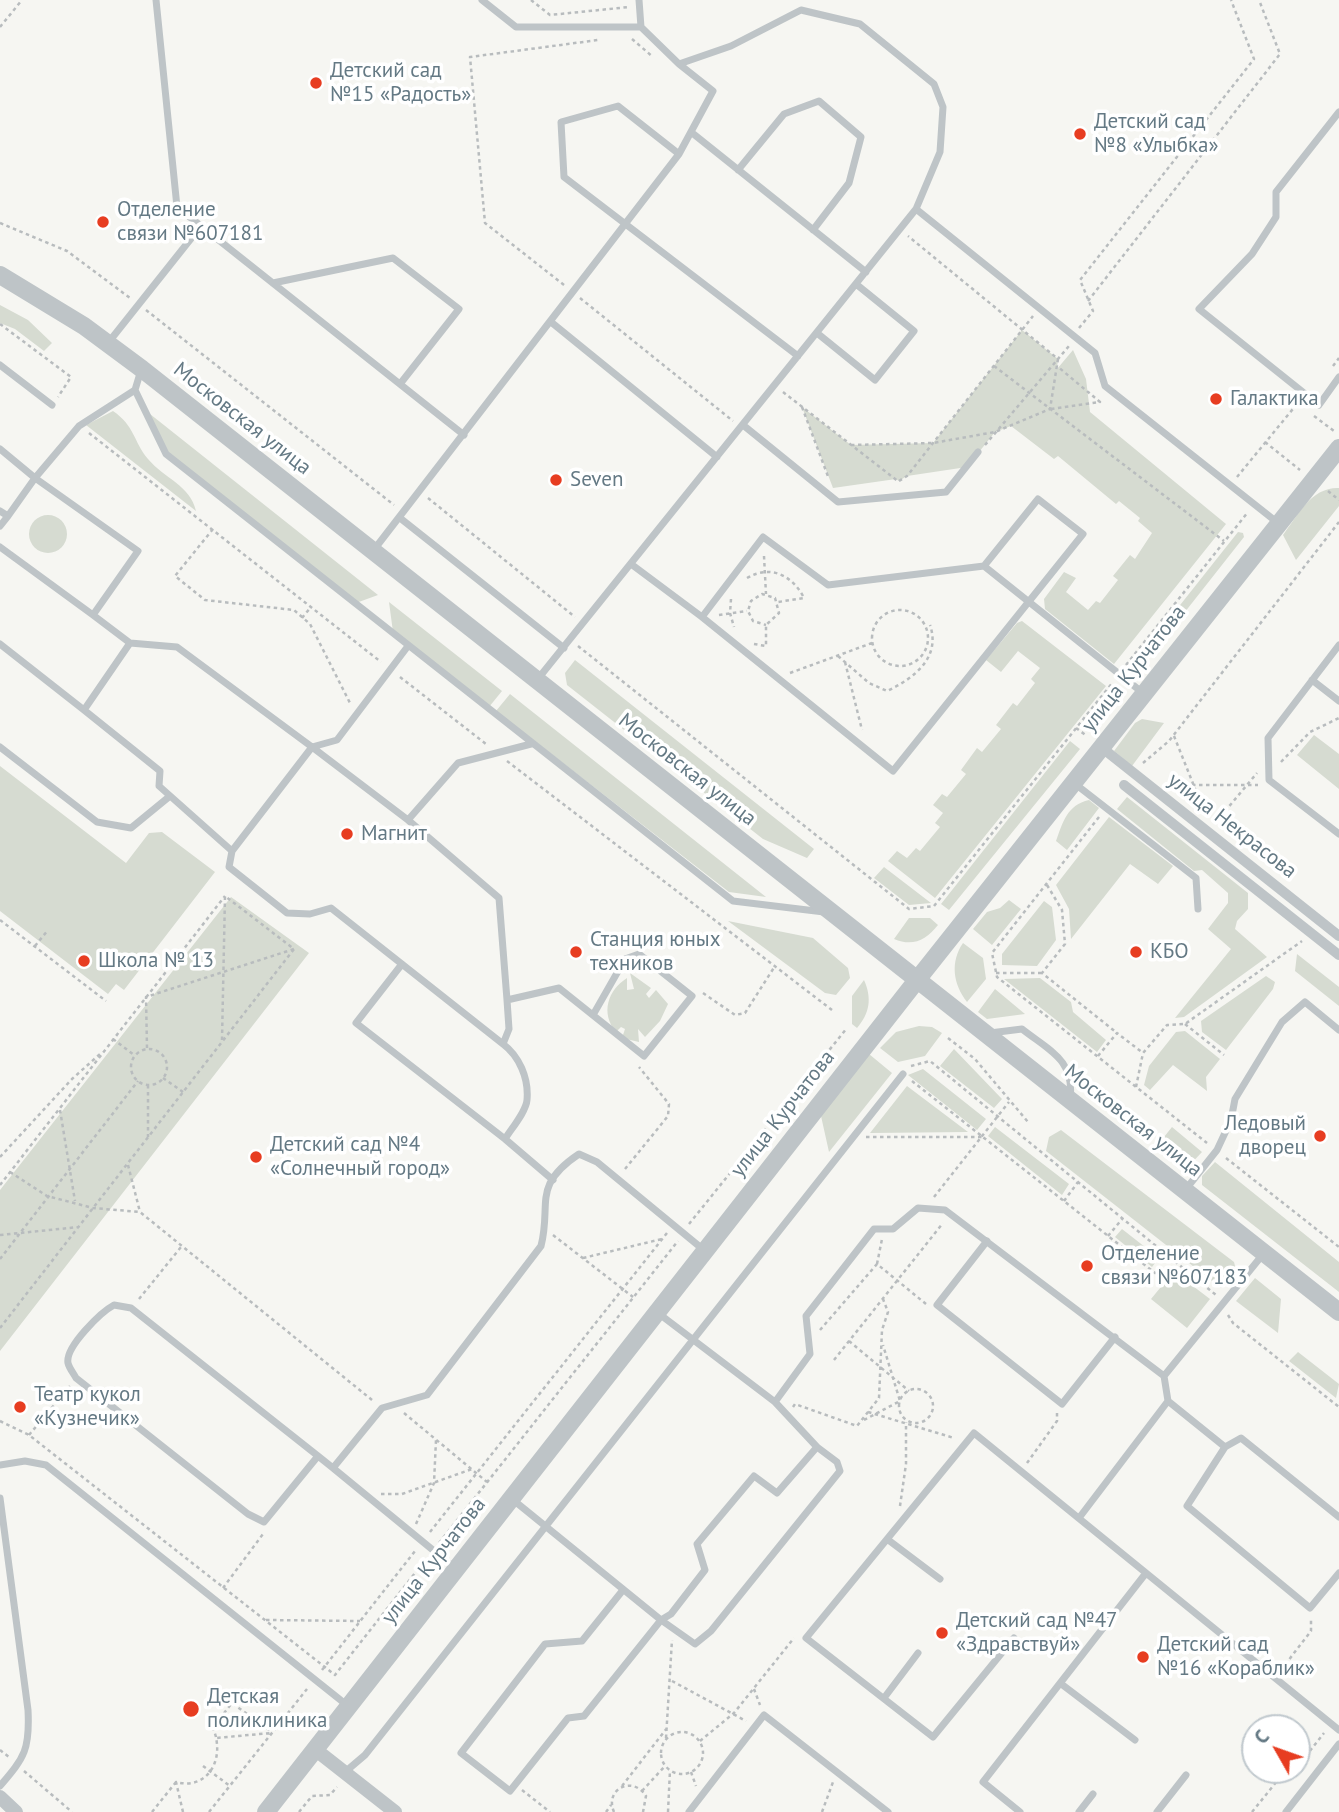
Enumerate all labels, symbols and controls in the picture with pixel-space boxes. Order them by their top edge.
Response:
place label: Детский сад №15 «Радость» [330,58,471,108]
marker: Детский сад №15 «Радость» [308,75,324,91]
place label: Детский сад №8 «Улыбка» [1094,109,1218,159]
marker: Детский сад №8 «Улыбка» [1072,126,1088,142]
place label: Отделение связи №607181 [117,197,263,247]
marker: Отделение связи №607181 [95,214,111,230]
street label: Московская улица [168,357,316,481]
place label: Галактика [1230,386,1319,412]
marker: Галактика [1208,391,1224,407]
place label: Seven [570,467,623,493]
marker: Seven [548,472,564,488]
street label: улица Курчатова [1077,601,1191,737]
street label: Московская улица [613,708,761,832]
street label: улица Некрасова [1162,768,1302,884]
place label: Магнит [361,821,427,847]
marker: Магнит [339,826,355,842]
place label: Станция юных техников [590,927,720,977]
place label: КБО [1150,939,1189,965]
marker: Станция юных техников [568,944,584,960]
marker: КБО [1128,944,1144,960]
place label: Школа № 13 [98,948,214,974]
marker: Школа № 13 [76,953,92,969]
street label: улица Курчатова [726,1046,840,1182]
street label: Московская улица [1059,1059,1207,1183]
place label: Ледовый дворец [1224,1111,1306,1161]
marker: Ледовый дворец [1312,1128,1328,1144]
place label: Детский сад №4 «Солнечный город» [270,1132,450,1182]
marker: Детский сад №4 «Солнечный город» [248,1149,264,1165]
place label: Отделение связи №607183 [1101,1241,1247,1291]
marker: Отделение связи №607183 [1079,1258,1095,1274]
place label: Театр кукол «Кузнечик» [34,1382,141,1432]
marker: Театр кукол «Кузнечик» [12,1399,28,1415]
street label: улица Курчатова [377,1493,491,1629]
place label: Детский сад №47 «Здравствуй» [956,1608,1118,1658]
marker: Детский сад №47 «Здравствуй» [934,1625,950,1641]
place label: Детский сад №16 «Кораблик» [1157,1632,1315,1682]
marker: Детский сад №16 «Кораблик» [1135,1649,1151,1665]
place label: Детская поликлиника [207,1684,327,1734]
marker: Детская поликлиника [181,1699,201,1719]
north arrow [1241,1714,1311,1784]
text: С [1249,1725,1274,1749]

